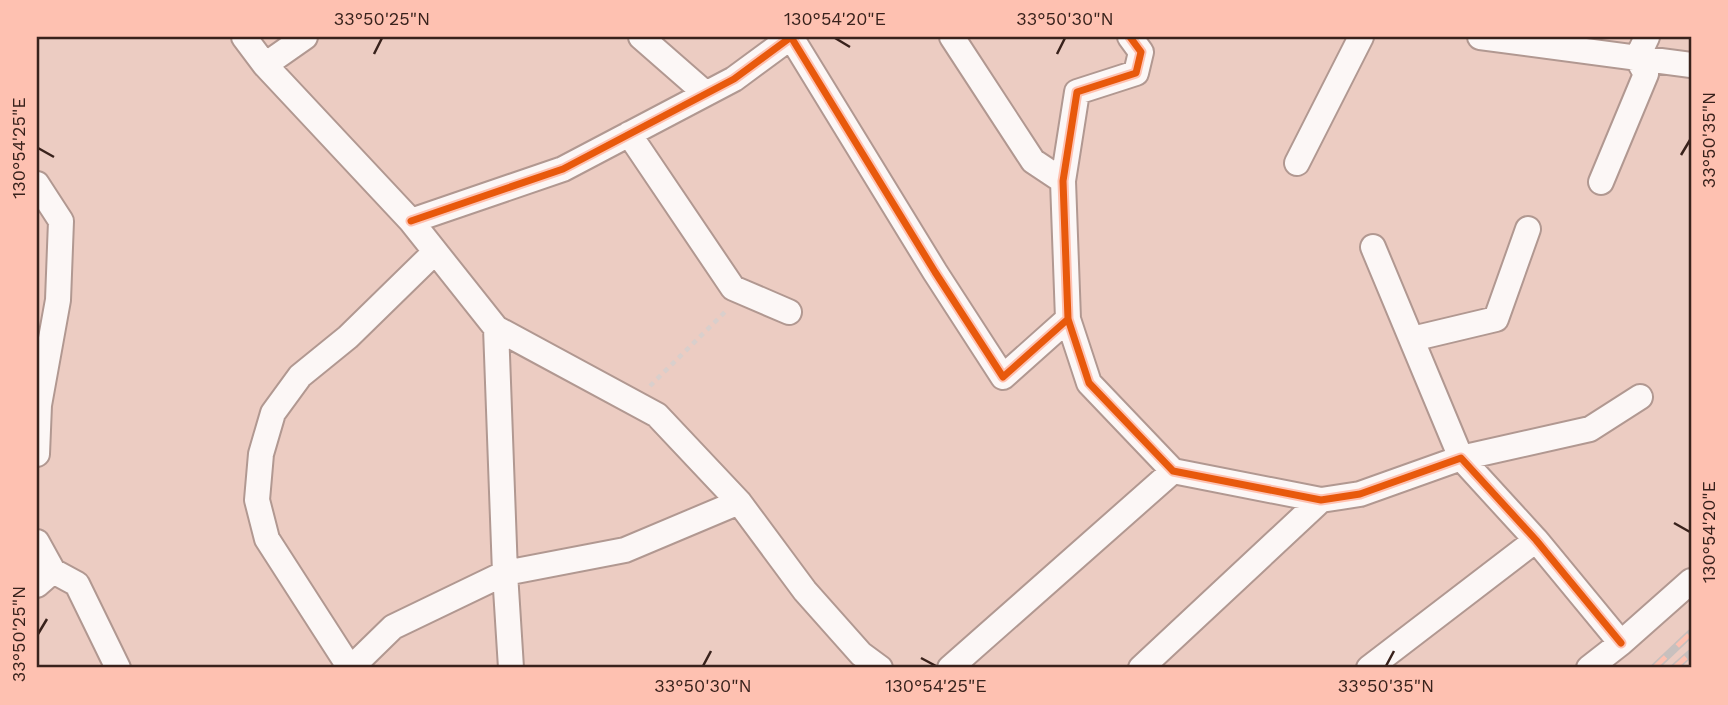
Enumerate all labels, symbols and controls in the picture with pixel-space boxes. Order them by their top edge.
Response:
text: 33°50'25"N [334,8,430,29]
text: 130°54'20"E [784,8,886,29]
text: 33°50'30"N [1016,8,1114,29]
text: 33°50'35"N [1698,92,1719,188]
text: 130°54'25"E [8,97,29,199]
text: 130°54'20"E [1698,481,1719,583]
text: 33°50'25"N [8,586,29,682]
text: 33°50'30"N [654,675,752,696]
text: 130°54'25"E [885,675,987,696]
text: 33°50'35"N [1338,675,1434,696]

